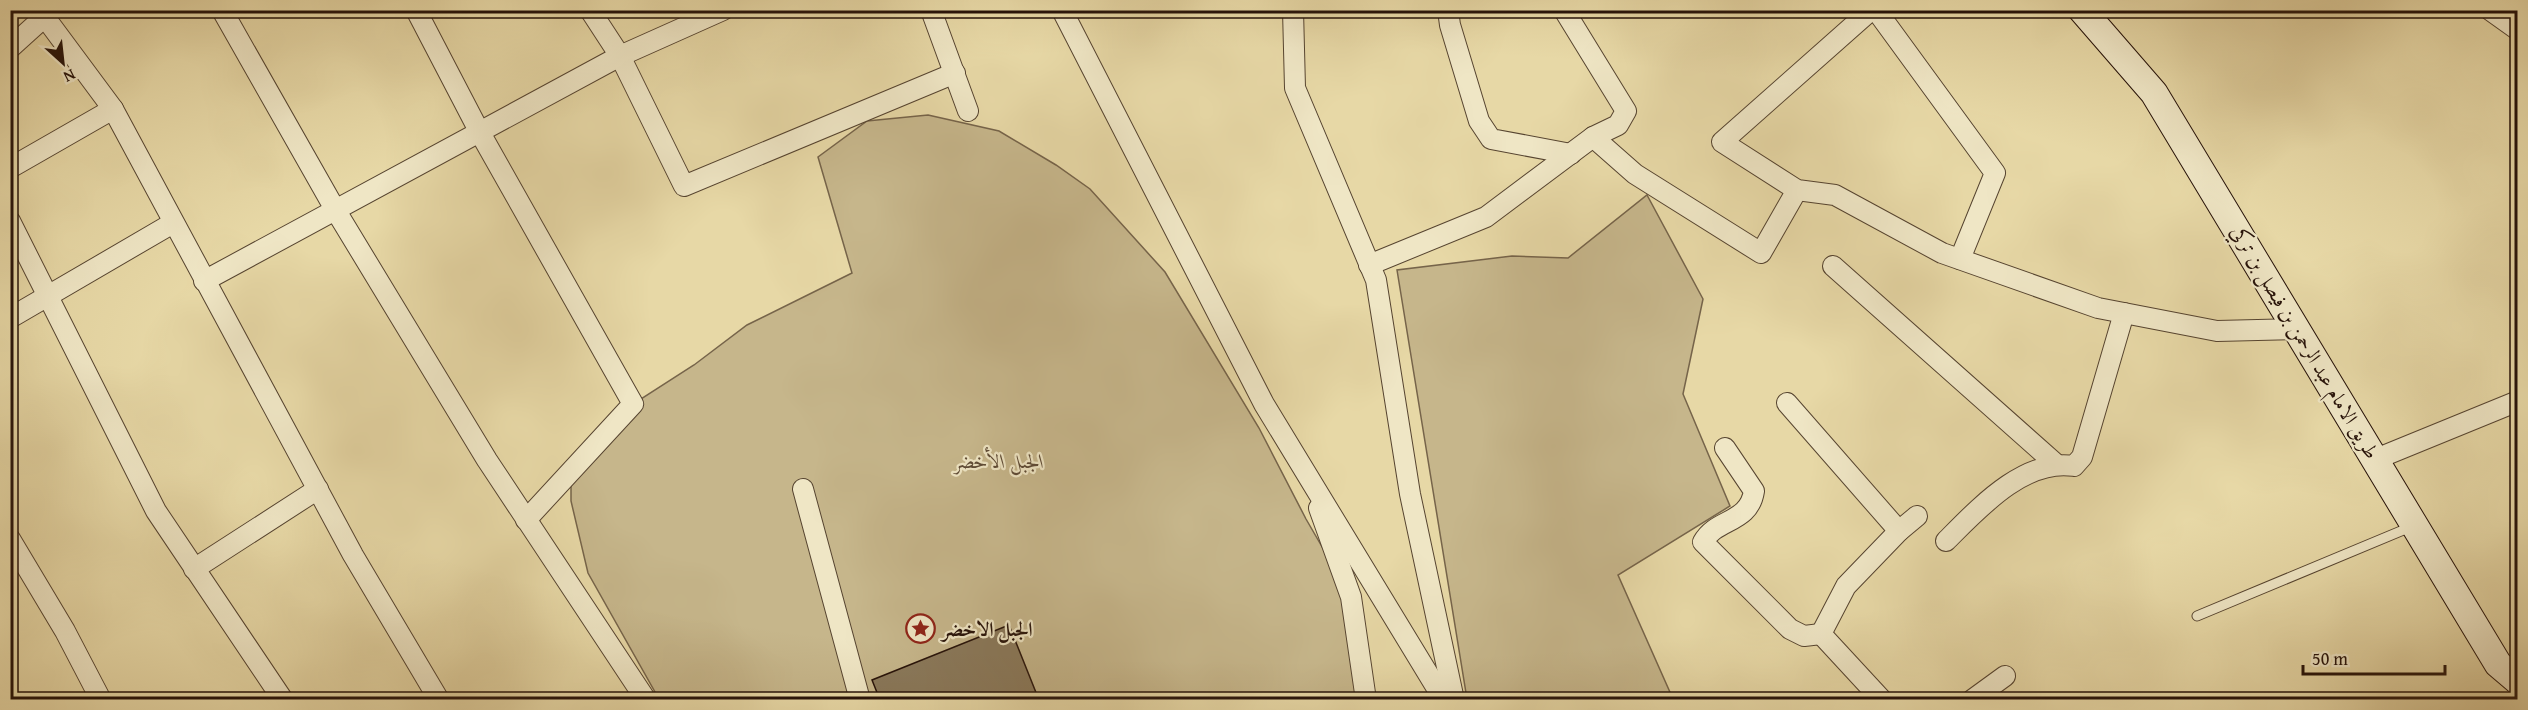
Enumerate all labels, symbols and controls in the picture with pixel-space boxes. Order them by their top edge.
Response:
north arrow [33,33,93,93]
text: N [59,63,80,90]
street label: طريق الامام عبد الرحمن بن فيصل بن تركي [2221,219,2387,466]
park label: الجبل الأخضر [953,446,1044,476]
place icon: الجبل الاخضر [905,613,937,645]
place label: الجبل الاخضر [940,614,1033,643]
scale bar [2303,638,2446,676]
text: 50 m [2312,645,2348,672]

